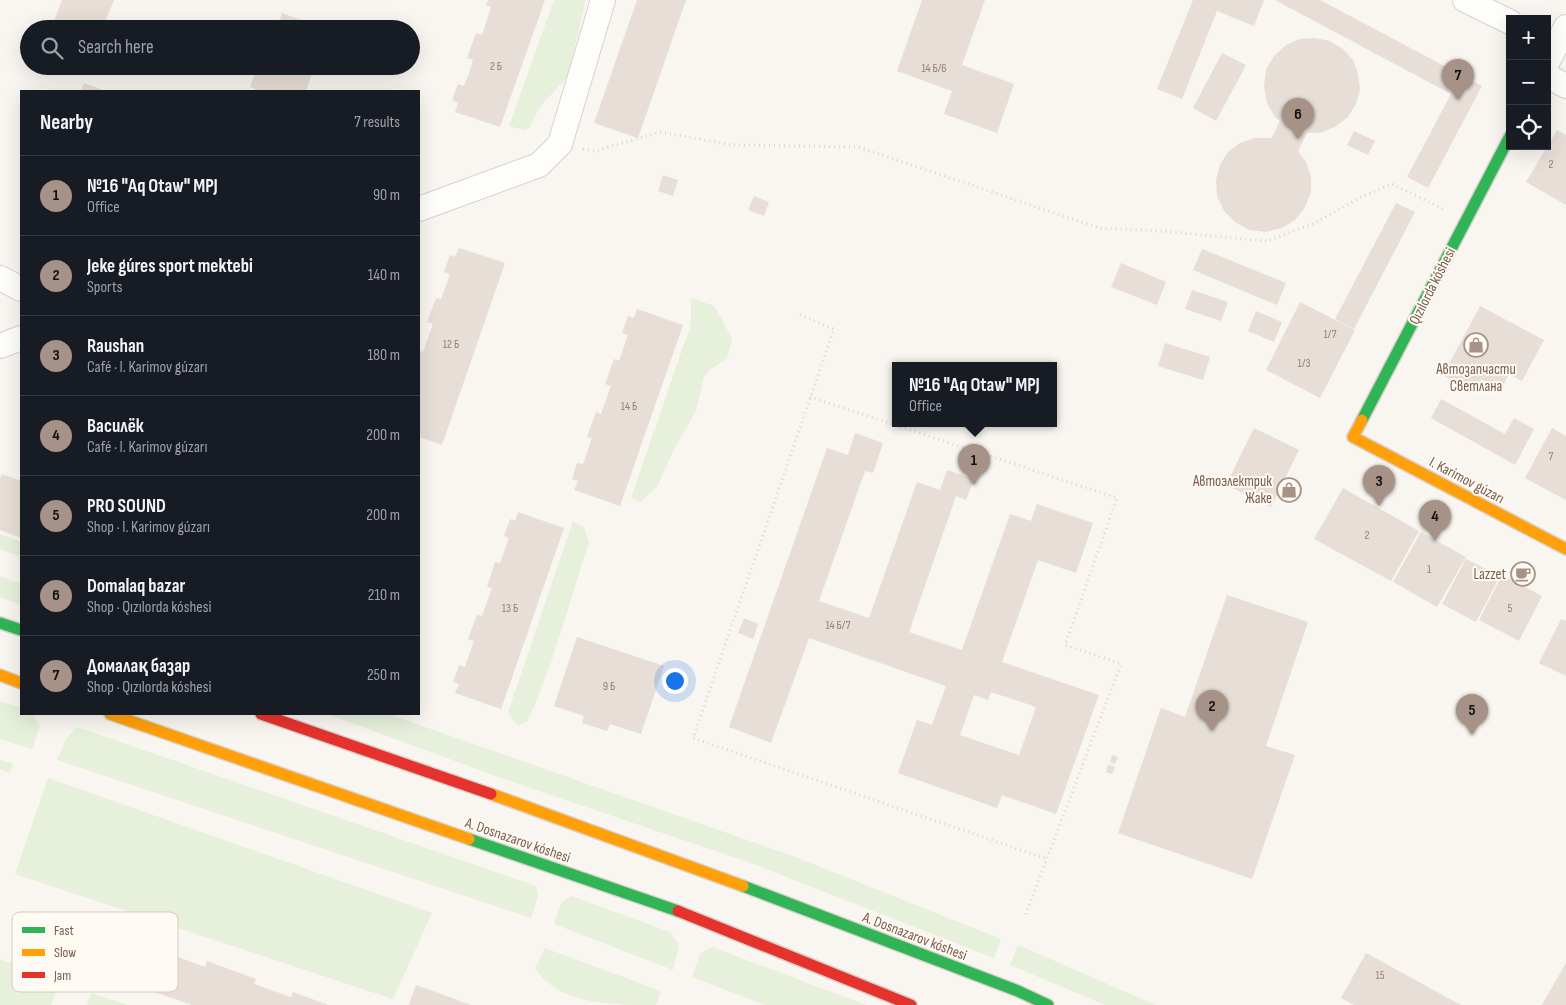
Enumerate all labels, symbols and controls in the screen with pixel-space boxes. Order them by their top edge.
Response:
map controls [1506,15,1551,150]
button: + [1506,15,1551,60]
search box [20,20,420,75]
icon: search [38,34,66,62]
text: Search here [78,36,154,59]
house number: 2 Б [490,59,502,74]
pin: 7 [1442,59,1474,100]
button: − [1506,60,1551,105]
house number: 14 Б/6 [921,61,947,76]
pin: 6 [1282,98,1314,139]
button: locate [1506,105,1551,150]
text: Nearby [40,110,93,135]
text: 7 results [354,113,400,132]
house number: 2 [1549,157,1554,172]
text: №16 "Aq Otaw" MPJ [87,175,218,198]
text: 1 [53,186,59,205]
text: 90 m [373,186,400,205]
text: Office [87,198,120,217]
street label: Qızılorda kóshesi [1405,244,1460,328]
text: Jeke gúres sport mektebi [87,255,253,278]
text: 2 [52,266,60,285]
text: 140 m [368,266,400,285]
text: Sports [87,278,122,297]
house number: 1/7 [1323,327,1337,342]
shop icon: Автозапчасти Светлана [1463,332,1489,358]
text: Raushan [87,335,144,358]
house number: 12 Б [443,337,459,352]
text: 3 [52,346,60,365]
text: 180 m [367,346,400,365]
house number: 1/3 [1298,356,1310,371]
text: Café · I. Karimov gúzarı [87,358,207,377]
place label: Автозапчасти Светлана [1435,360,1516,396]
popup [892,362,1057,427]
text: №16 "Aq Otaw" MPJ [909,374,1040,397]
text: Office [909,397,942,416]
house number: 14 Б [621,399,637,414]
text: Василёк [87,415,144,438]
text: 4 [52,426,60,445]
text: 200 m [366,426,400,445]
text: Café · I. Karimov gúzarı [87,438,207,457]
pin: 1 [958,444,990,485]
house number: 7 [1549,449,1554,464]
street label: I. Karimov gúzarı [1426,453,1508,508]
pin: 3 [1363,465,1395,506]
place label: Автоэлектрик Жаке [1192,472,1272,508]
shop icon: Автоэлектрик Жаке [1276,477,1302,503]
text: PRO SOUND [87,495,166,518]
pin: 4 [1419,500,1451,541]
text: 5 [52,506,60,525]
text: 200 m [366,506,400,525]
text: Shop · I. Karimov gúzarı [87,518,210,537]
house number: 2 [1365,528,1370,543]
cafe icon: Lazzet [1510,561,1536,587]
house number: 1 [1427,562,1432,577]
place label: Lazzet [1474,565,1506,584]
text: Domalaq bazar [87,575,185,598]
text: 6 [52,586,60,605]
text: 210 m [368,586,400,605]
text: Shop · Qızılorda kóshesi [87,598,211,617]
house number: 13 Б [502,601,518,616]
house number: 5 [1508,601,1513,616]
house number: 14 Б/7 [825,618,851,633]
text: Домалақ базар [87,655,190,678]
text: 7 [53,666,59,685]
text: 250 m [367,666,400,685]
your location [662,668,688,694]
text: Shop · Qızılorda kóshesi [87,678,211,697]
house number: 9 Б [603,679,615,694]
pin: 2 [1196,690,1228,731]
pin: 5 [1456,694,1488,735]
street label: A. Dosnazarov kóshesi [462,813,573,867]
street label: A. Dosnazarov kóshesi [859,907,970,965]
legend [12,912,178,992]
text: Fast [54,922,74,939]
text: Slow [54,944,76,961]
text: Jam [53,967,71,984]
house number: 15 [1375,968,1385,983]

